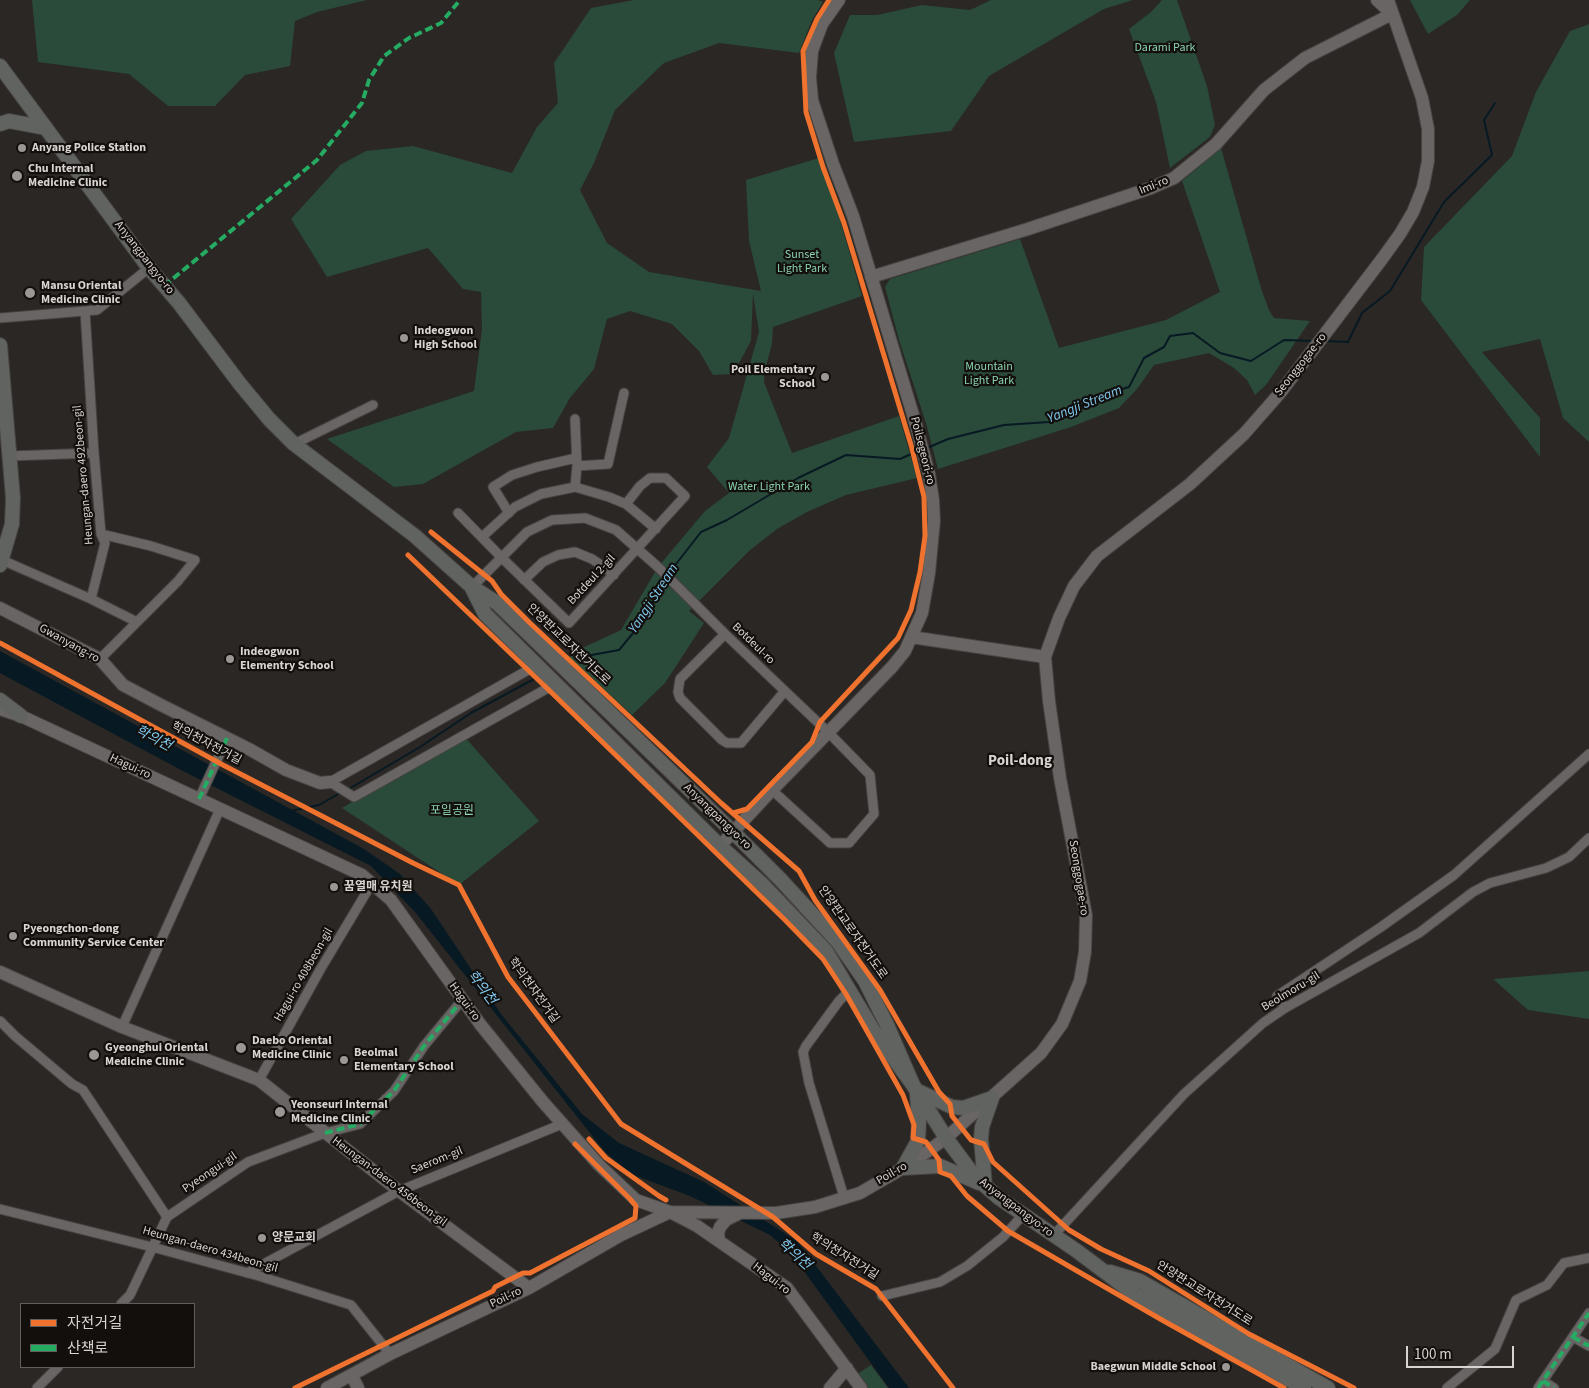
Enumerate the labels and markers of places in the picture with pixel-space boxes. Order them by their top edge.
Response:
place label: Anyang Police Station [32,141,146,155]
marker: Anyang Police Station [16,142,28,154]
place label: Chu Internal Medicine Clinic [28,162,107,190]
marker: Chu Internal Medicine Clinic [10,169,24,183]
place label: Mansu Oriental Medicine Clinic [41,279,121,307]
marker: Mansu Oriental Medicine Clinic [23,286,37,300]
place label: Indeogwon High School [414,324,477,352]
marker: Indeogwon High School [398,332,410,344]
place label: Poil Elementary School [731,363,815,391]
marker: Poil Elementary School [819,371,831,383]
place label: Indeogwon Elementry School [240,645,334,673]
marker: Indeogwon Elementry School [224,653,236,665]
place label: 꿈열매 유치원 [344,880,413,894]
marker: 꿈열매 유치원 [328,881,340,893]
place label: Pyeongchon-dong Community Service Center [23,922,164,950]
marker: Pyeongchon-dong Community Service Center [7,930,19,942]
place label: Daebo Oriental Medicine Clinic [252,1034,332,1062]
place label: Gyeonghui Oriental Medicine Clinic [105,1041,208,1069]
marker: Daebo Oriental Medicine Clinic [234,1041,248,1055]
place label: Beolmal Elementary School [354,1046,454,1074]
marker: Gyeonghui Oriental Medicine Clinic [87,1048,101,1062]
marker: Beolmal Elementary School [338,1054,350,1066]
place label: Yeonseuri Internal Medicine Clinic [291,1098,388,1126]
marker: Yeonseuri Internal Medicine Clinic [273,1105,287,1119]
place label: 양문교회 [272,1231,316,1245]
marker: 양문교회 [256,1232,268,1244]
place label: Baegwun Middle School [1090,1360,1216,1374]
marker: Baegwun Middle School [1220,1361,1232,1373]

